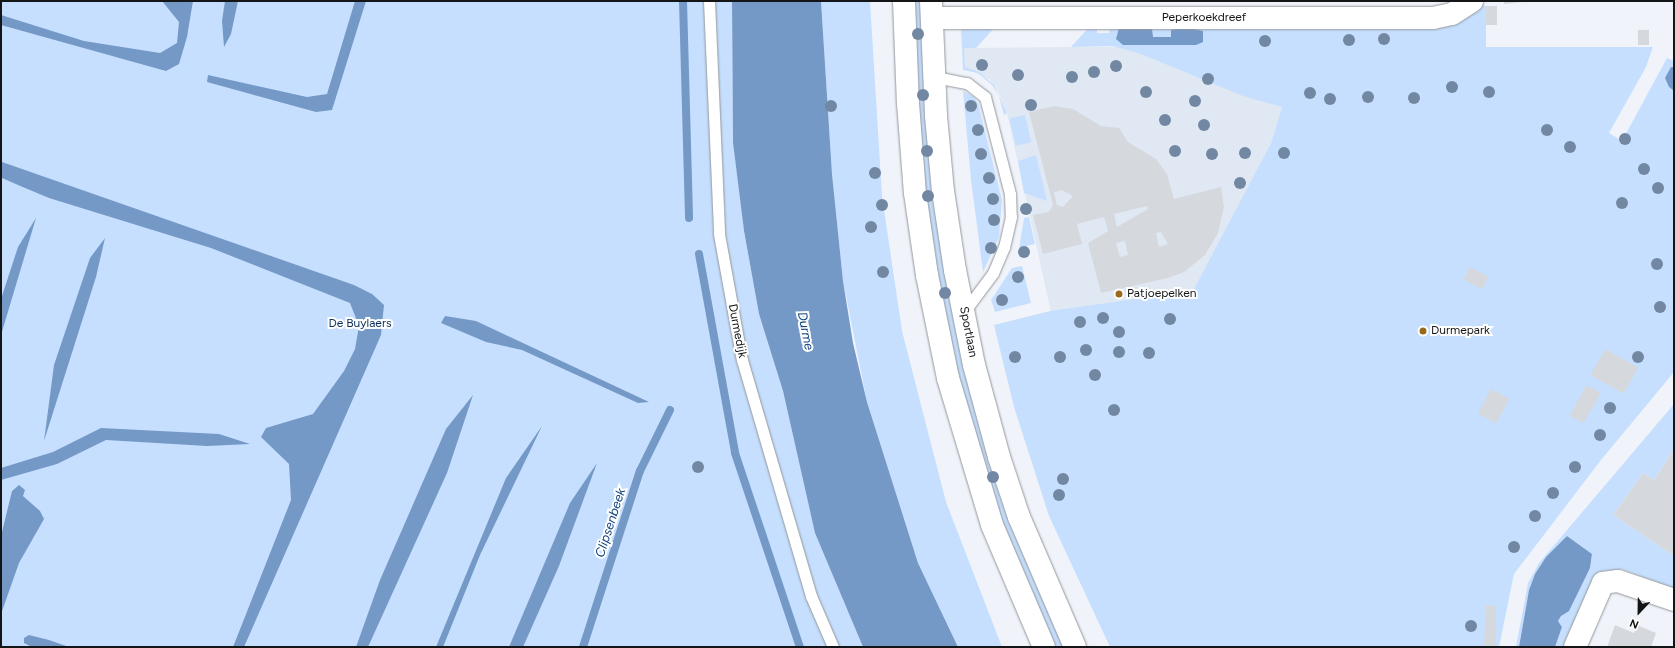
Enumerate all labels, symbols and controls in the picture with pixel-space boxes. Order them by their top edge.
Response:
street label: Peperkoekdreef [1162,11,1246,25]
place label: Patjoepelken [1127,287,1196,301]
marker: Patjoepelken [1114,289,1124,299]
street label: Durmedijk [725,303,749,359]
street label: Sportlaan [956,305,980,359]
water label: Durme [794,310,816,352]
park label: De Buylaers [328,317,392,331]
place label: Durmepark [1431,324,1490,338]
marker: Durmepark [1418,326,1428,336]
water label: Clipsenbeek [593,487,629,559]
north arrow [1619,592,1659,632]
text: N [1628,616,1641,631]

